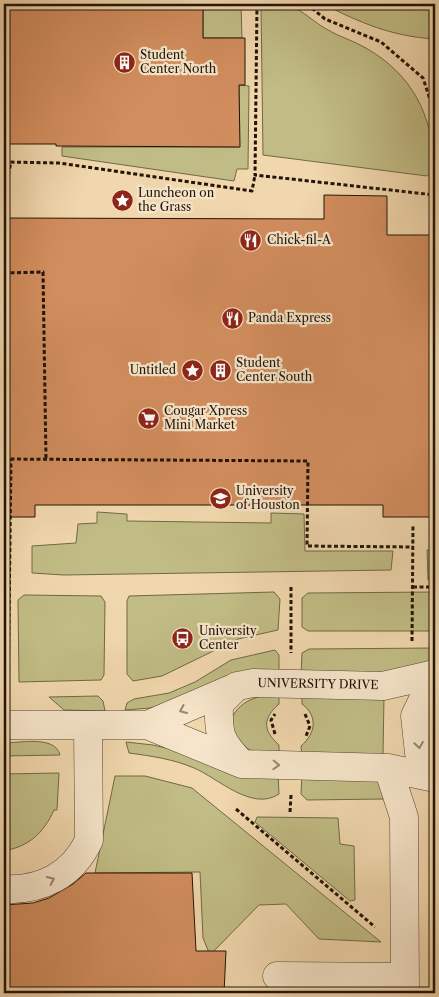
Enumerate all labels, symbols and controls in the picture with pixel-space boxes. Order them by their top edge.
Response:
place label: Student Center North [140,47,217,76]
building icon: Student Center North [112,50,136,74]
place label: Luncheon on the Grass [138,185,215,214]
place icon: Luncheon on the Grass [110,188,134,212]
restaurant icon: Chick-fil-A [239,228,263,252]
place label: Chick-fil-A [267,232,332,247]
restaurant icon: Panda Express [220,306,244,330]
place label: Panda Express [248,310,331,325]
place label: Student Center South [236,355,313,384]
place icon: Untitled [180,358,204,382]
building icon: Student Center South [208,358,232,382]
place label: Untitled [130,362,177,377]
place label: Cougar Xpress Mini Market [164,403,247,432]
supermarket icon: Cougar Xpress Mini Market [136,406,160,430]
place label: University of Houston [236,483,300,512]
school or university icon: University of Houston [208,486,232,510]
place label: University Center [199,623,257,652]
bus stop icon: University Center [171,626,195,650]
street label: UNIVERSITY DRIVE [257,675,379,692]
one-way arrow [179,703,188,714]
one-way arrow [413,740,423,749]
one-way arrow [272,760,280,770]
one-way arrow [45,877,54,887]

